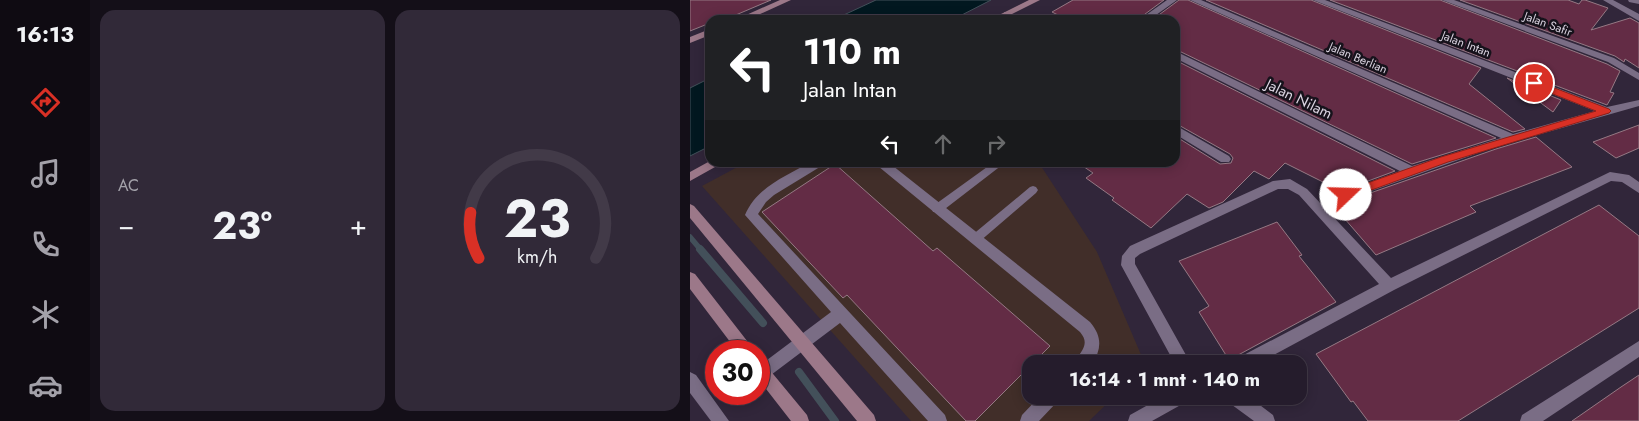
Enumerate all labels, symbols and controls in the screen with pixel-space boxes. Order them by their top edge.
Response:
street label: Jalan Safir [1519,6,1575,41]
text: 16:13 [16,18,74,50]
street label: Jalan Intan [1437,26,1493,62]
text: 110 m [803,27,901,77]
icon: left [720,35,785,100]
street label: Jalan Berlian [1324,37,1390,78]
pin [1513,62,1555,104]
icon: arrive [1520,69,1548,97]
text: Jalan Intan [803,73,897,105]
street label: Jalan Nilam [1260,73,1336,125]
icon: directions [28,85,63,120]
icon: left [876,130,904,158]
icon: ahead [929,130,957,158]
icon: right [982,130,1010,158]
icon: music [28,156,63,191]
position arrow [1319,168,1371,220]
text: AC [118,174,139,197]
text: 23 [504,181,571,257]
text: 23° [212,198,272,253]
text: − [118,205,135,246]
text: + [350,205,367,246]
icon: phone [28,227,63,262]
text: km/h [517,244,558,270]
icon: climate [28,297,63,332]
speed limit sign: 30 [705,340,770,405]
text: 16:14 · 1 mnt · 140 m [1069,366,1260,393]
icon: car [28,368,63,403]

